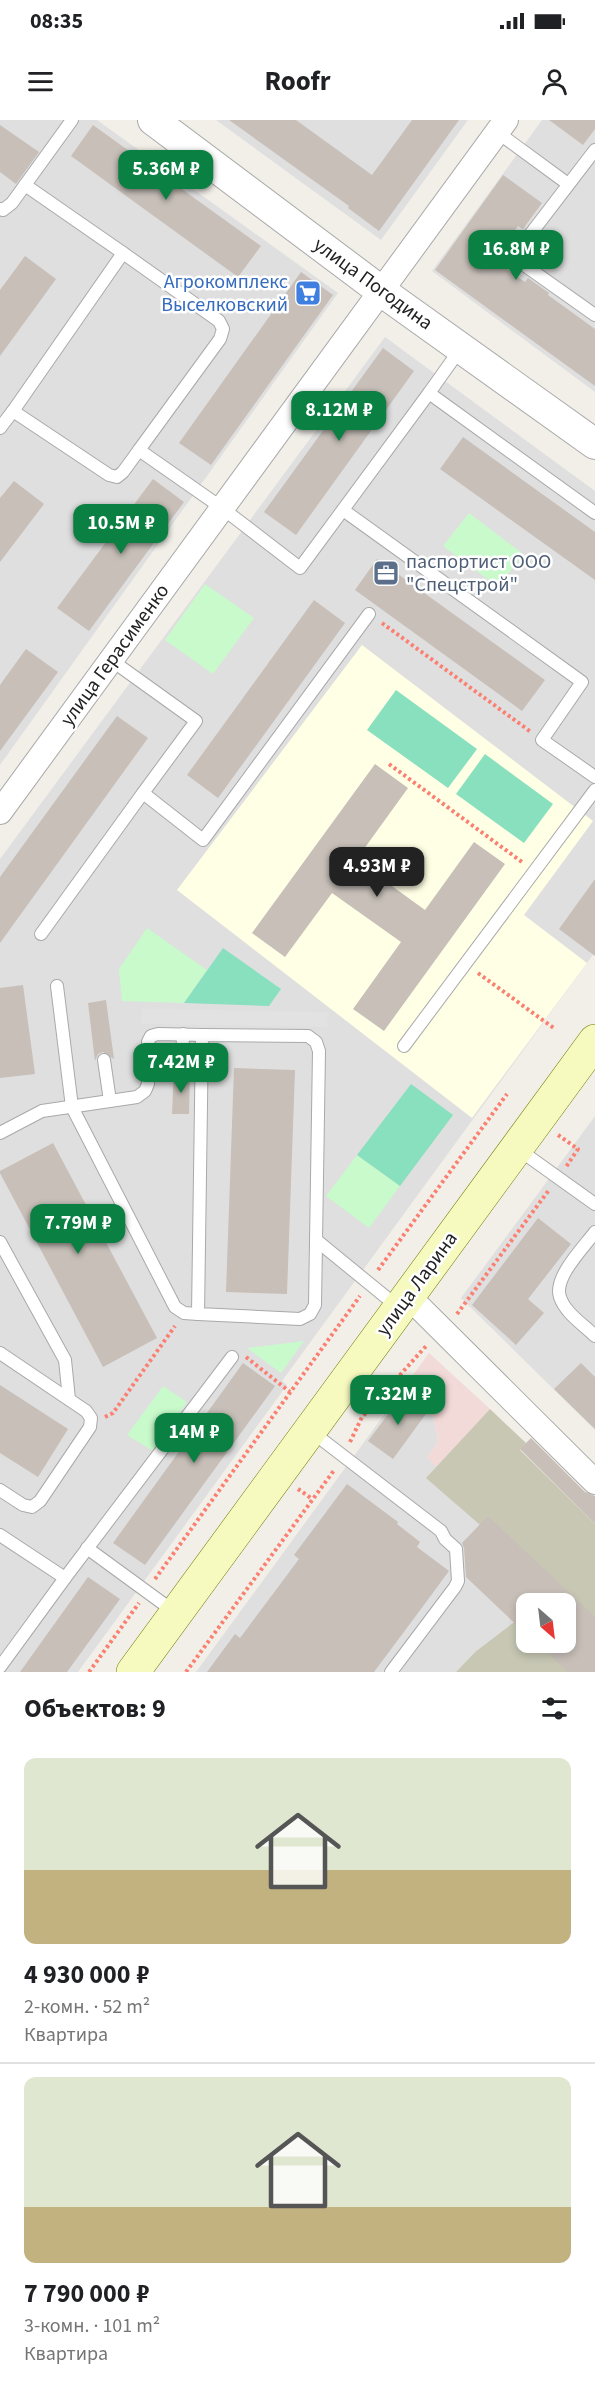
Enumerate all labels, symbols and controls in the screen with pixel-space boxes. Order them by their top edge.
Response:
text: 08:35 [30,5,83,37]
text: Roofr [264,62,331,101]
icon: menu [24,65,57,98]
icon: person [538,65,571,98]
pin: 5.36M ₽ [111,150,221,201]
text: 5.36M ₽ [132,155,200,183]
pin: 16.8M ₽ [461,230,571,281]
street label: улица Погодина [307,231,439,337]
text: 16.8M ₽ [482,235,550,263]
place label: Агрокомплекс Выселковский [161,268,288,319]
supermarket icon: Агрокомплекс Выселковский [293,278,323,308]
pin: 8.12M ₽ [284,391,394,442]
text: 8.12M ₽ [305,396,373,424]
pin: 10.5M ₽ [66,504,176,555]
text: 10.5M ₽ [87,509,155,537]
place label: паспортист ООО "Спецстрой" [406,548,551,599]
office icon: паспортист ООО "Спецстрой" [371,558,401,588]
street label: улица Герасименко [54,578,176,732]
pin: 4.93M ₽ [322,847,432,898]
text: 4.93M ₽ [343,852,411,880]
pin: 7.42M ₽ [126,1043,236,1094]
text: 7.42M ₽ [147,1048,215,1076]
pin: 7.79M ₽ [23,1204,133,1255]
text: 7.79M ₽ [44,1209,112,1237]
street label: улица Ларина [370,1226,464,1342]
pin: 7.32M ₽ [343,1375,453,1426]
text: 7.32M ₽ [364,1380,432,1408]
pin: 14M ₽ [152,1413,236,1464]
text: 14M ₽ [169,1418,219,1446]
north arrow [516,1593,576,1653]
map controls [516,1593,576,1653]
text: Объектов: 9 [24,1690,166,1727]
icon: filters [538,1692,571,1725]
icon: home [244,1797,352,1905]
text: 4 930 000 ₽ [24,1956,149,1993]
text: 2-комн. · 52 m² [24,1993,150,2021]
text: Квартира [24,2021,108,2049]
icon: home [244,2116,352,2224]
text: 7 790 000 ₽ [24,2275,149,2312]
text: 3-комн. · 101 m² [24,2312,160,2340]
text: Квартира [24,2340,108,2368]

